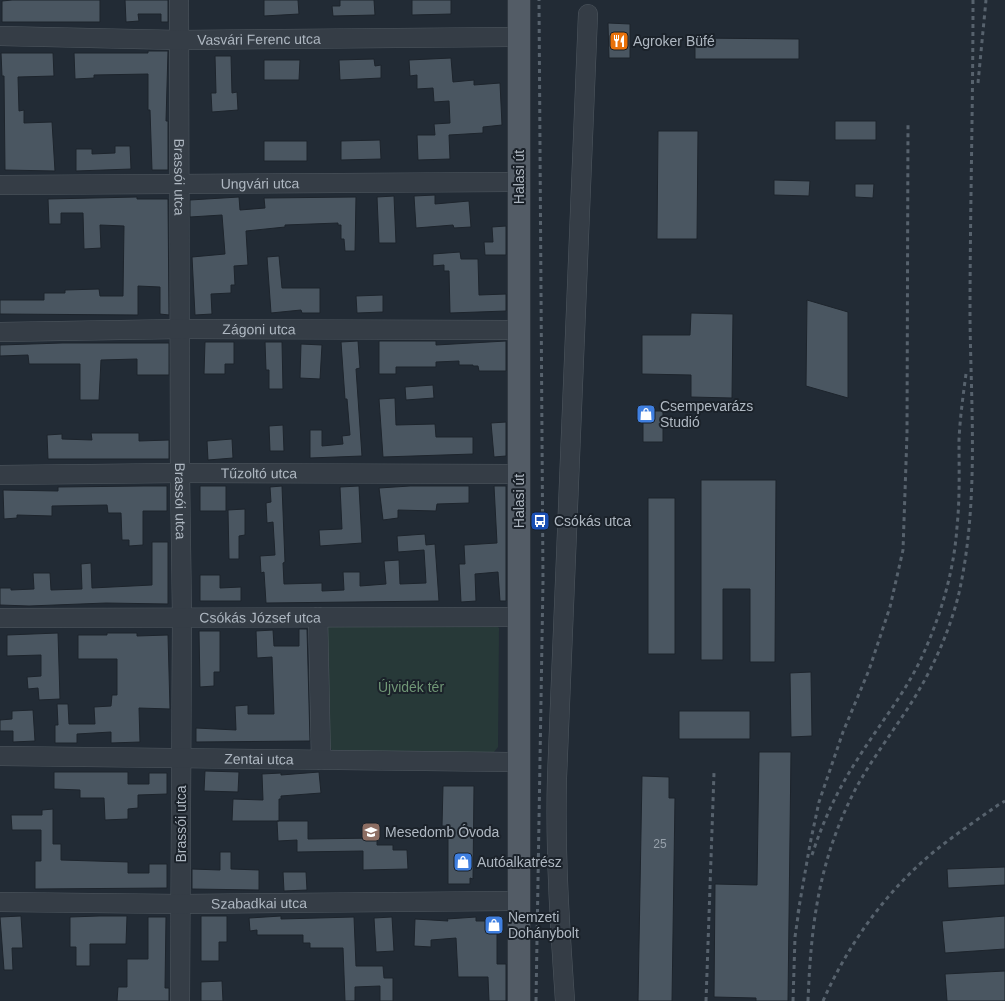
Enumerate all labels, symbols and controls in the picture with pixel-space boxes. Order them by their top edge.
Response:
restaurant icon: Agroker Büfé [608,30,630,52]
street label: Vasvári Ferenc utca [197,31,321,48]
place label: Agroker Büfé [633,33,715,49]
street label: Brassói utca [171,138,187,216]
street label: Halasi út [511,150,527,204]
street label: Ungvári utca [221,175,300,192]
street label: Zágoni utca [222,321,296,337]
place label: Csempevarázs Studió [660,398,753,430]
shop icon: Csempevarázs Studió [635,403,657,425]
street label: Brassói utca [172,462,189,540]
street label: Tűzoltó utca [221,465,297,481]
street label: Halasi út [511,474,527,528]
bus stop icon: Csókás utca [529,510,551,532]
place label: Csókás utca [554,513,631,529]
street label: Csókás József utca [199,609,321,626]
park label: Újvidék tér [378,679,444,695]
street label: Zentai utca [224,751,294,767]
street label: Brassói utca [173,785,189,863]
school or university icon: Mesedomb Óvoda [360,821,382,843]
place label: Mesedomb Óvoda [385,824,500,840]
house number: 25 [653,837,667,851]
shop icon: Autóalkatrész [452,851,474,873]
place label: Autóalkatrész [477,854,562,870]
street label: Szabadkai utca [211,895,307,912]
place label: Nemzeti Dohánybolt [508,909,579,941]
shop icon: Nemzeti Dohánybolt [483,914,505,936]

